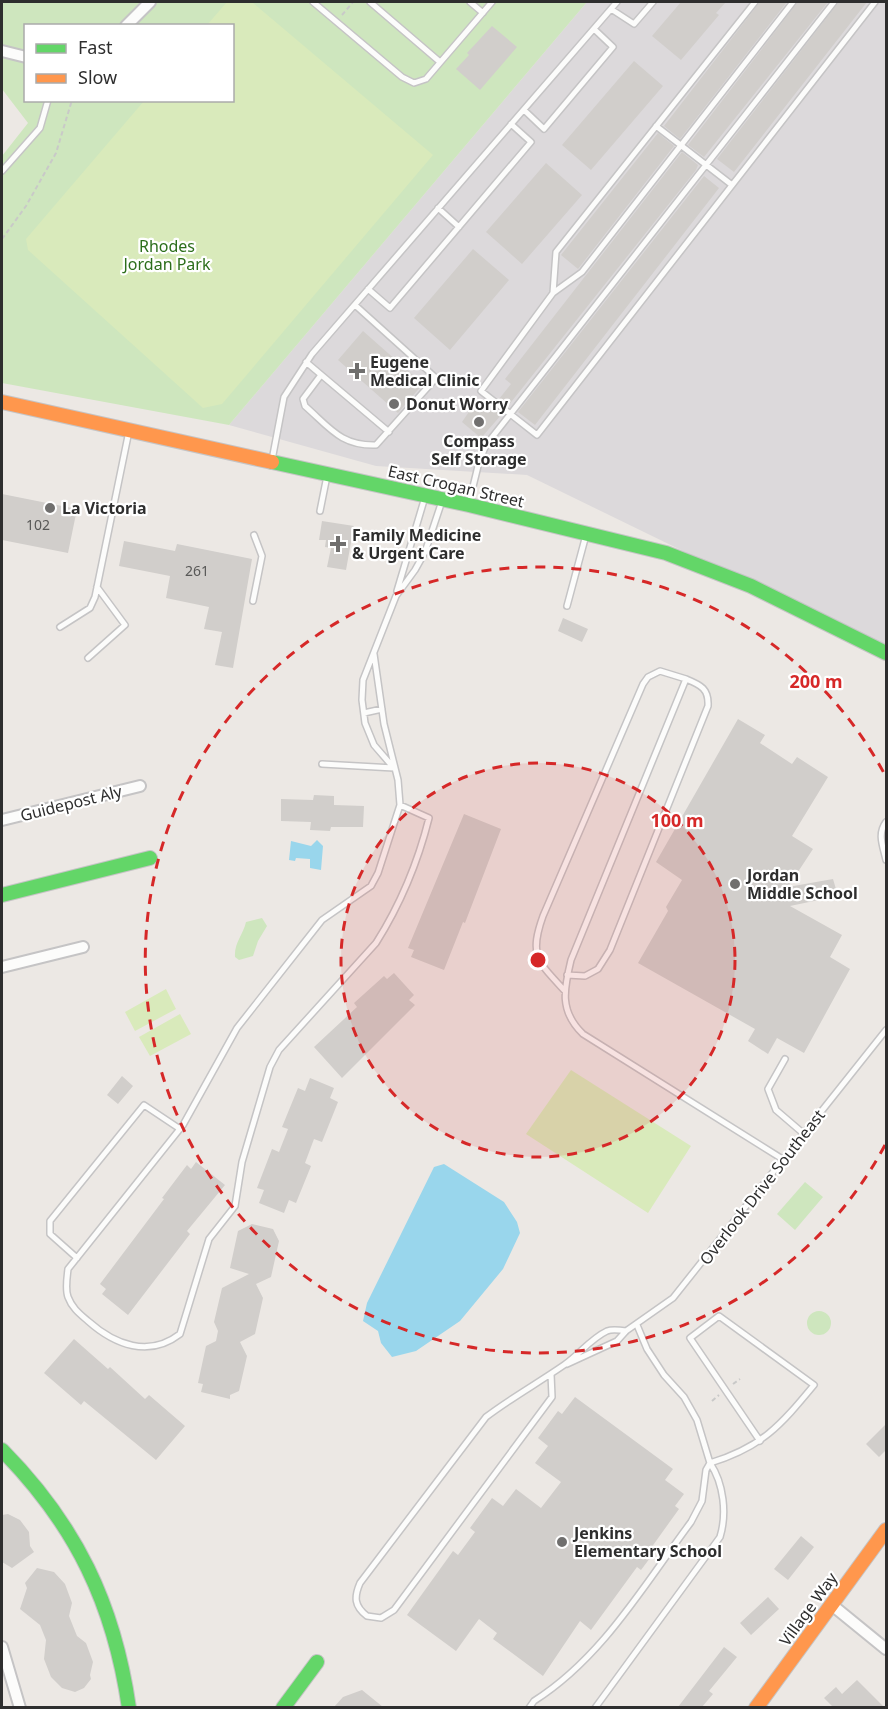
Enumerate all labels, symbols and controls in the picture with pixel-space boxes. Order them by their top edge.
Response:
legend [24,24,234,102]
text: Fast [78,35,113,59]
text: Slow [78,65,117,89]
park label: Rhodes Jordan Park [121,235,211,275]
place label: Eugene Medical Clinic [370,351,480,391]
marker: Eugene Medical Clinic [348,362,366,380]
place label: Donut Worry [406,393,509,415]
marker: Donut Worry [387,397,401,411]
marker: Compass Self Storage [472,415,486,429]
place label: Compass Self Storage [431,430,527,470]
street label: East Crogan Street [386,460,526,512]
place label: La Victoria [62,497,147,519]
marker: La Victoria [43,501,57,515]
house number: 102 [26,515,50,534]
place label: Family Medicine & Urgent Care [352,524,481,564]
marker: Family Medicine & Urgent Care [329,535,347,553]
house number: 261 [185,561,209,580]
text: 200 m [789,669,843,693]
street label: Guidepost Aly [18,780,125,826]
text: 100 m [650,808,704,832]
place label: Jordan Middle School [745,864,858,904]
marker: Jordan Middle School [728,877,742,891]
centre of rings [528,950,548,970]
street label: Overlook Drive Southeast [694,1105,830,1269]
place label: Jenkins Elementary School [572,1522,722,1562]
marker: Jenkins Elementary School [555,1535,569,1549]
street label: Village Way [774,1567,843,1650]

